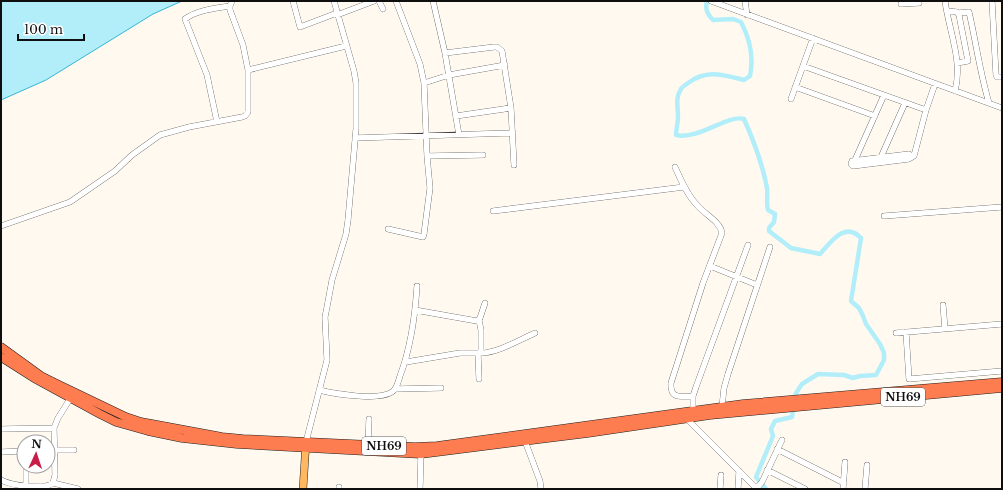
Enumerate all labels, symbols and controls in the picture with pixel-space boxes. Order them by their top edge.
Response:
scale bar [18,16,84,42]
text: 100 m [24,22,63,37]
road number: NH69 [881,388,925,406]
north arrow [16,434,56,474]
text: N [31,437,43,451]
road number: NH69 [362,437,406,455]

